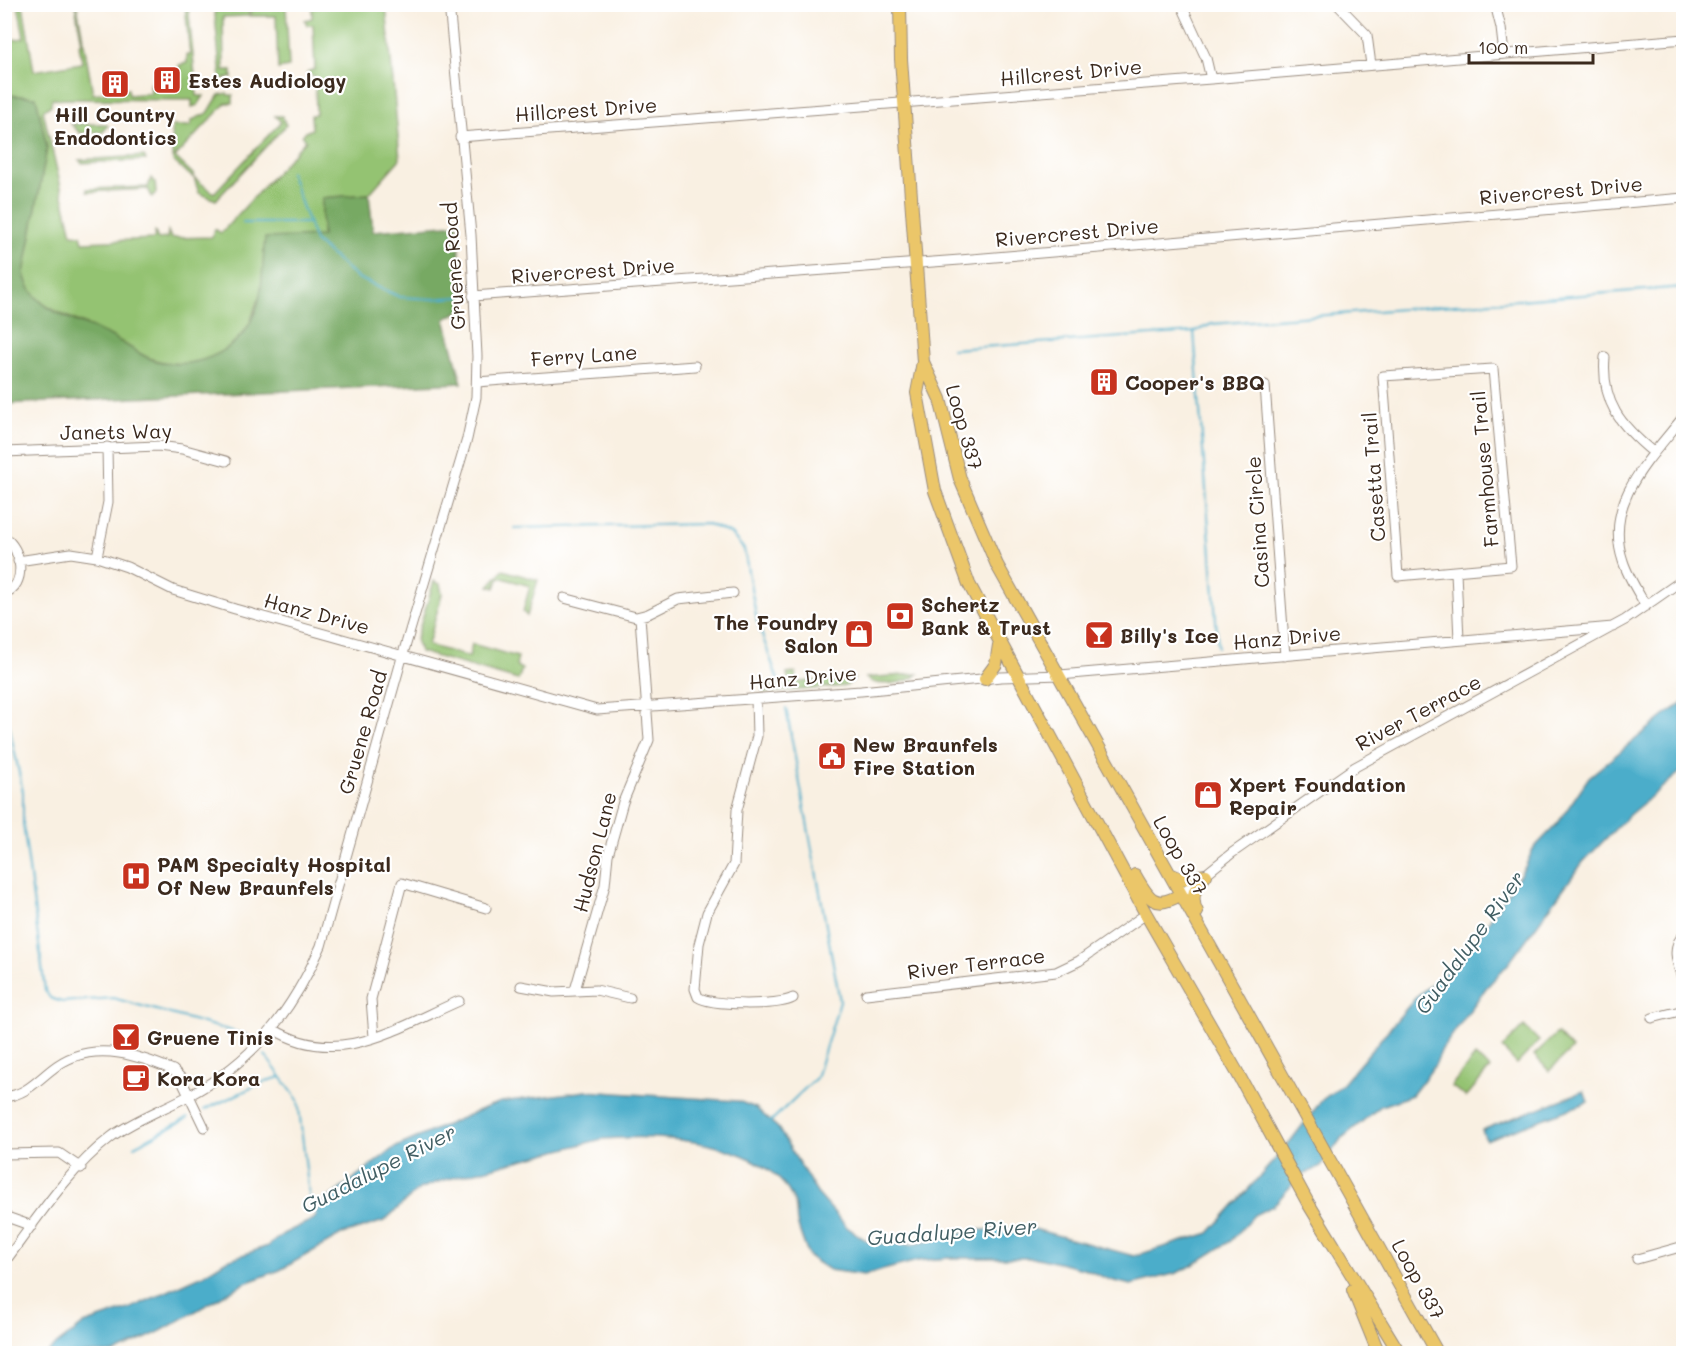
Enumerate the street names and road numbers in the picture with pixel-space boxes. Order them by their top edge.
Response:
street label: Hillcrest Drive [999,53,1143,91]
street label: Hillcrest Drive [514,91,658,127]
street label: Rivercrest Drive [1478,170,1644,210]
street label: Gruene Road [436,201,470,331]
street label: Rivercrest Drive [994,212,1160,252]
street label: Rivercrest Drive [510,251,676,289]
street label: Ferry Lane [530,338,638,372]
street label: Loop 337 [940,381,990,473]
street label: Farmhouse Trail [1464,390,1504,548]
street label: Casetta Trail [1355,411,1391,543]
street label: Janets Way [60,417,172,445]
street label: Casina Circle [1239,455,1275,589]
street label: Hanz Drive [261,586,373,640]
street label: Hanz Drive [1232,619,1342,655]
street label: Hanz Drive [748,659,858,695]
street label: Gruene Road [332,667,392,797]
street label: River Terrace [1351,668,1485,756]
street label: Hudson Lane [566,789,622,915]
street label: Loop 337 [1148,811,1214,899]
street label: River Terrace [906,942,1046,984]
street label: Loop 337 [1386,1234,1452,1324]

